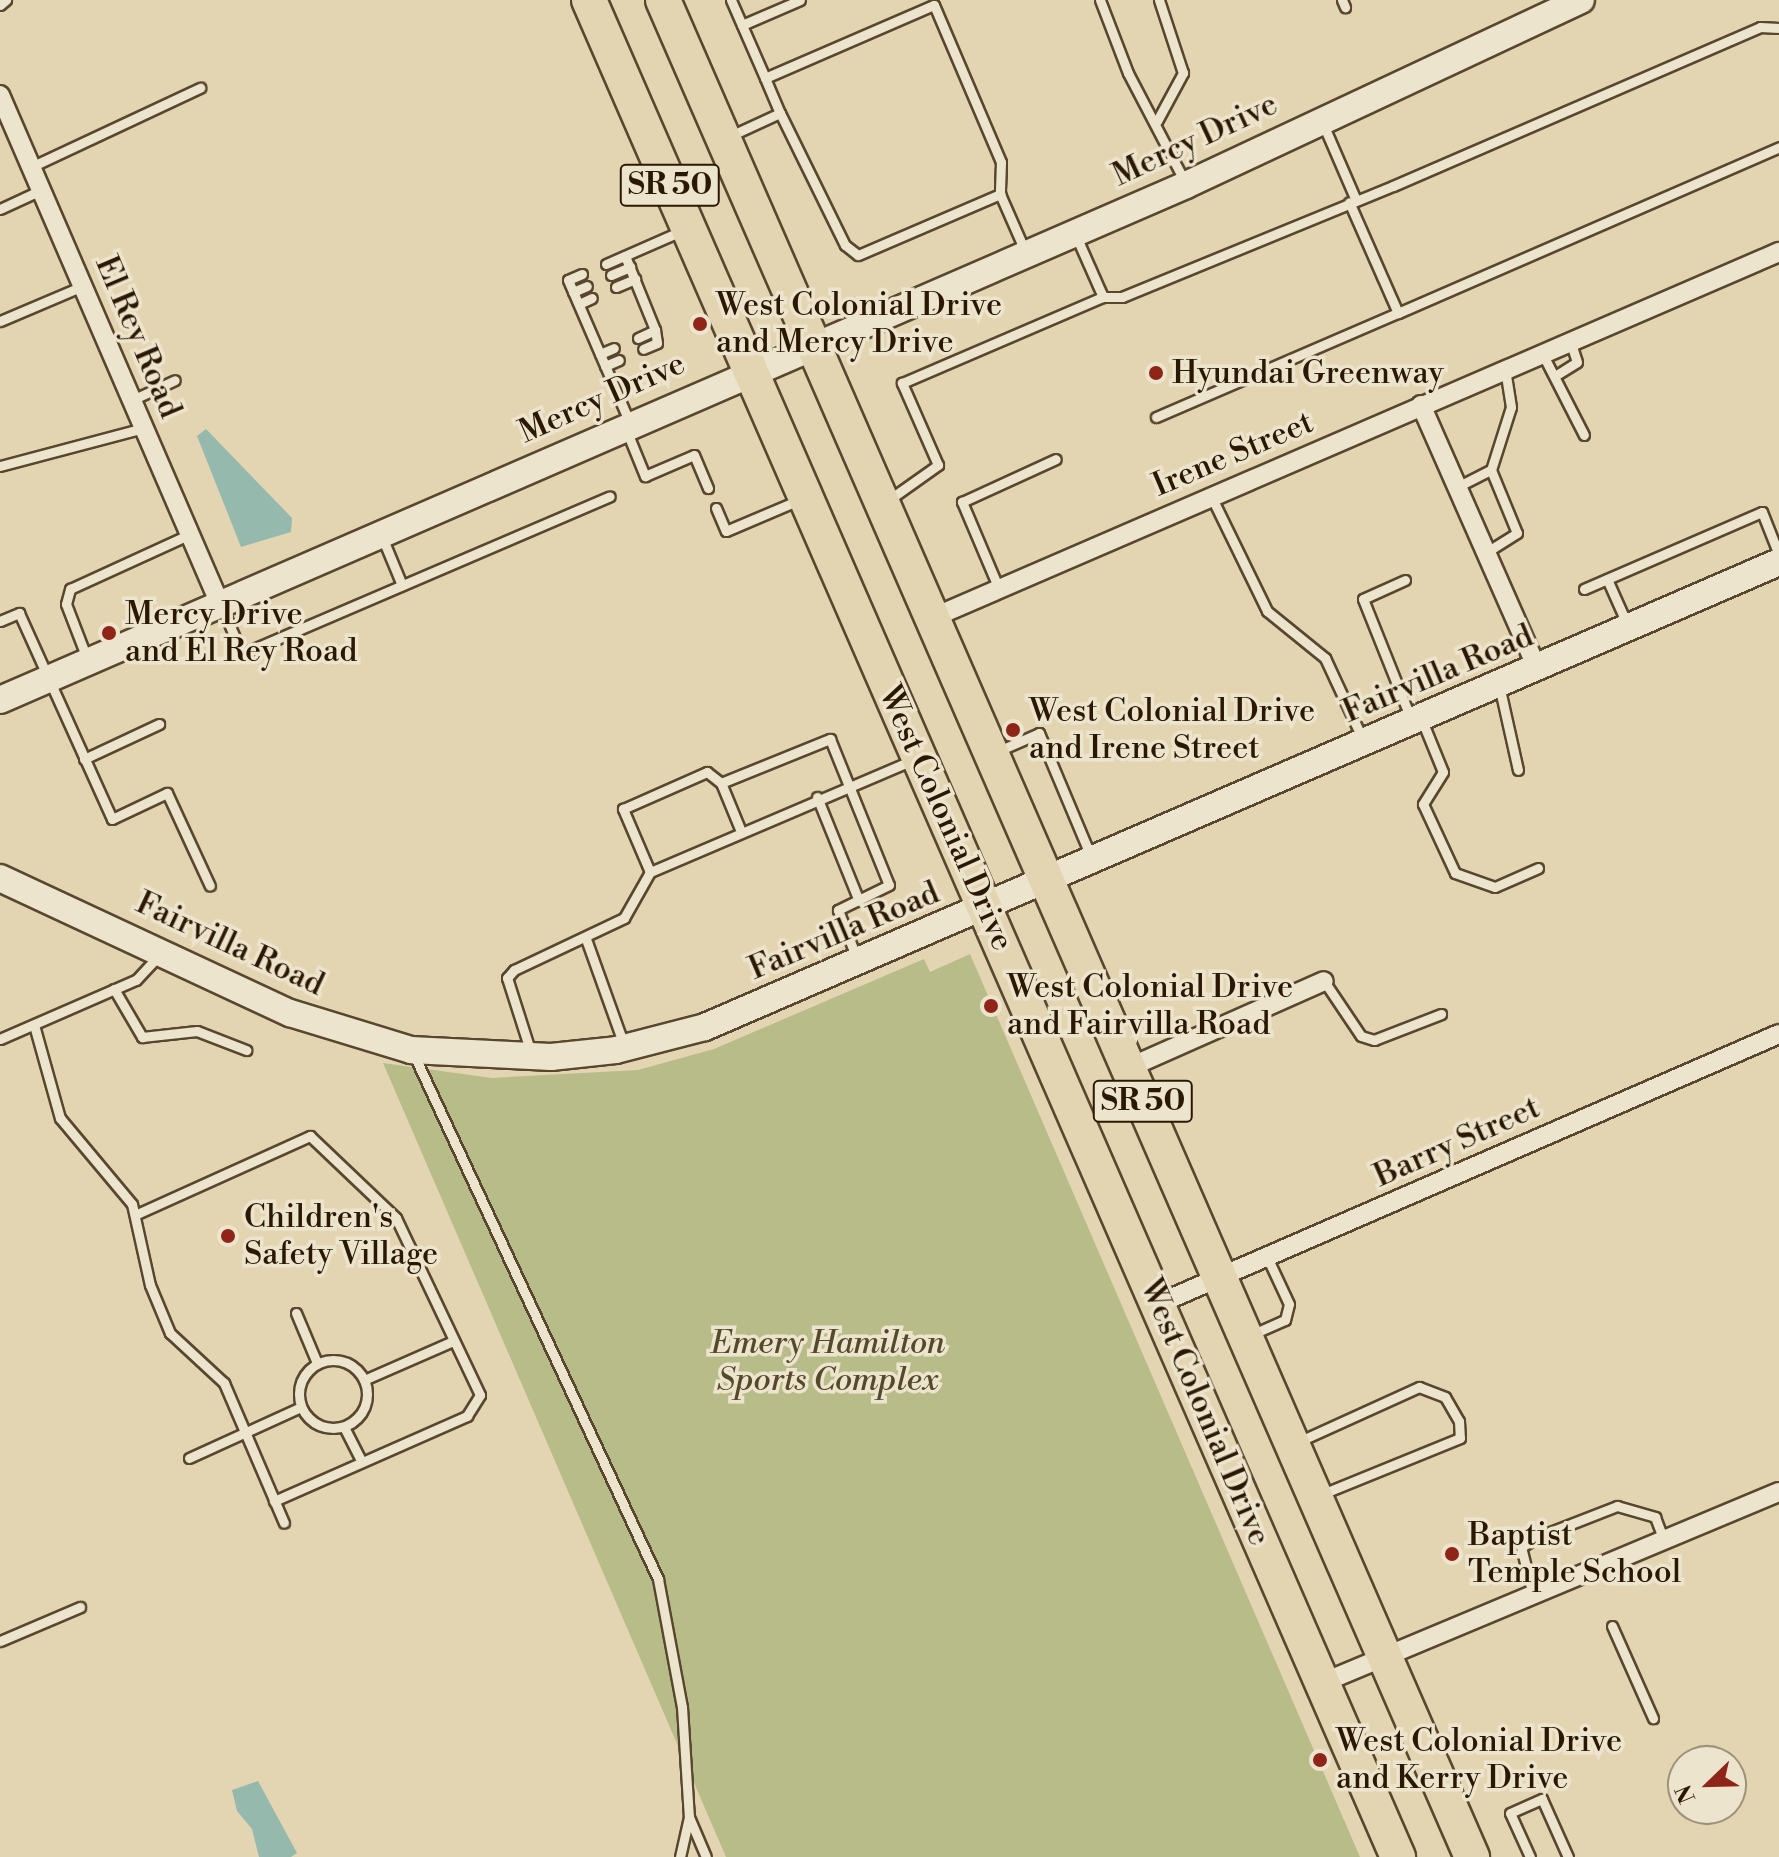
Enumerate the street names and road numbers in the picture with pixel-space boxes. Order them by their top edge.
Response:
street label: Mercy Drive [1106,85,1284,195]
road number: SR 50 [618,159,722,211]
street label: El Rey Road [87,250,189,424]
street label: Mercy Drive [513,344,691,452]
street label: Irene Street [1147,403,1319,505]
street label: Fairvilla Road [1337,617,1539,731]
street label: West Colonial Drive [870,680,1022,956]
street label: Fairvilla Road [743,874,945,988]
street label: Fairvilla Road [130,884,330,1004]
road number: SR 50 [1091,1075,1195,1127]
street label: Barry Street [1368,1088,1546,1196]
street label: West Colonial Drive [1131,1273,1279,1551]

